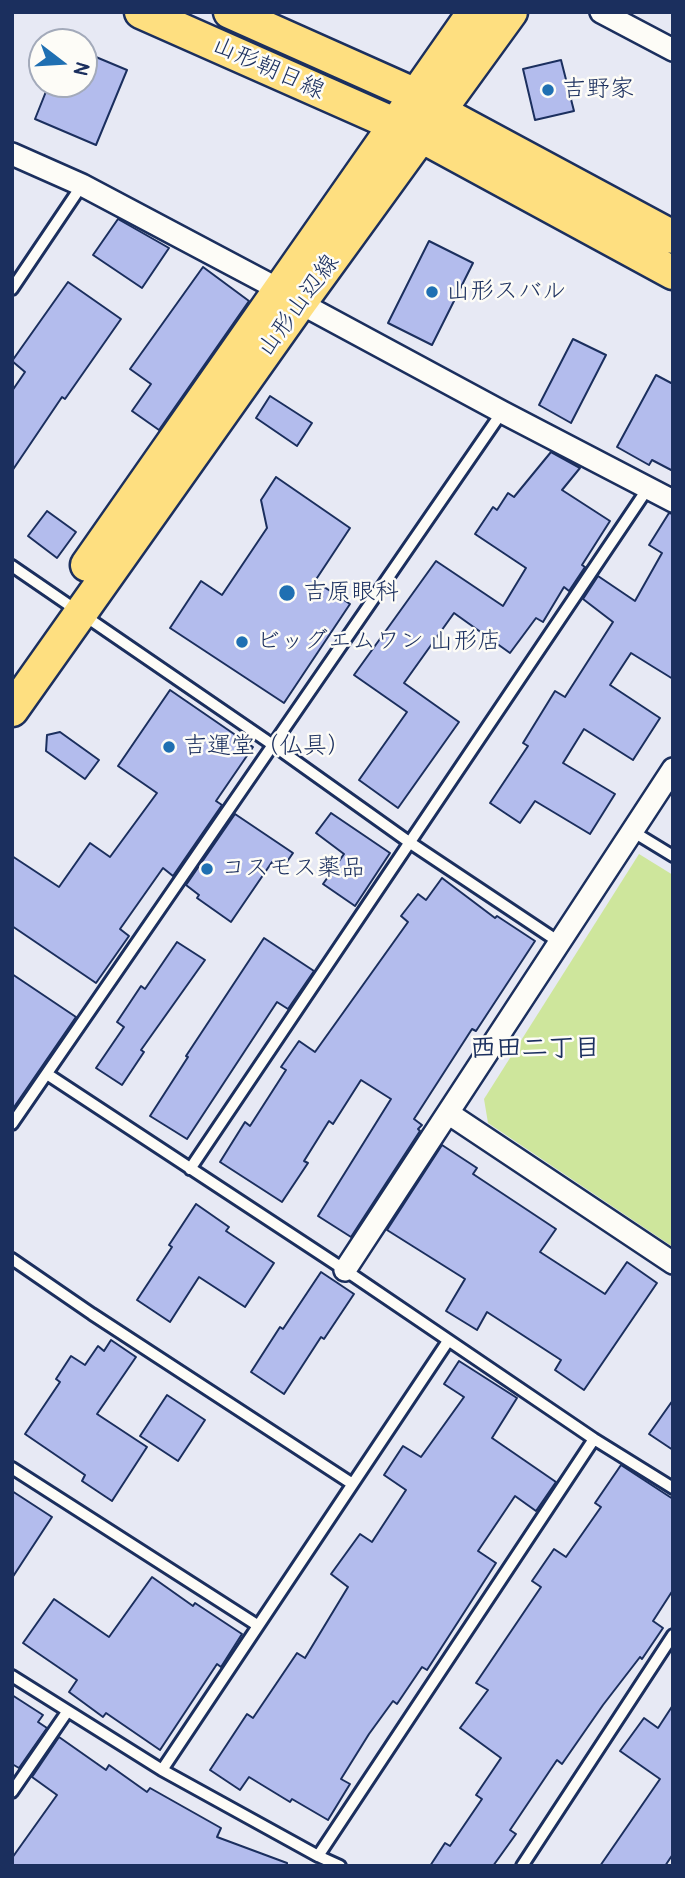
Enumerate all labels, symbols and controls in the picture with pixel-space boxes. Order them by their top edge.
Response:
north arrow [28,28,98,98]
street label: 山形朝日線 [207,31,329,107]
text: N [68,59,95,78]
place label: 吉野家 [562,76,634,104]
marker: 吉野家 [540,82,556,98]
street label: 山形山辺線 [252,249,346,363]
place label: 山形スバル [446,278,566,306]
marker: 山形スバル [424,284,440,300]
place label: 吉原眼科 [303,579,399,607]
marker: 吉原眼科 [277,583,297,603]
place label: ビッグエムワン 山形店 [256,628,501,656]
marker: ビッグエムワン 山形店 [234,634,250,650]
place label: 吉運堂（仏具） [183,733,351,761]
marker: 吉運堂（仏具） [161,739,177,755]
place label: コスモス薬品 [221,855,365,883]
marker: コスモス薬品 [199,861,215,877]
district label: 西田二丁目 [470,1033,600,1065]

